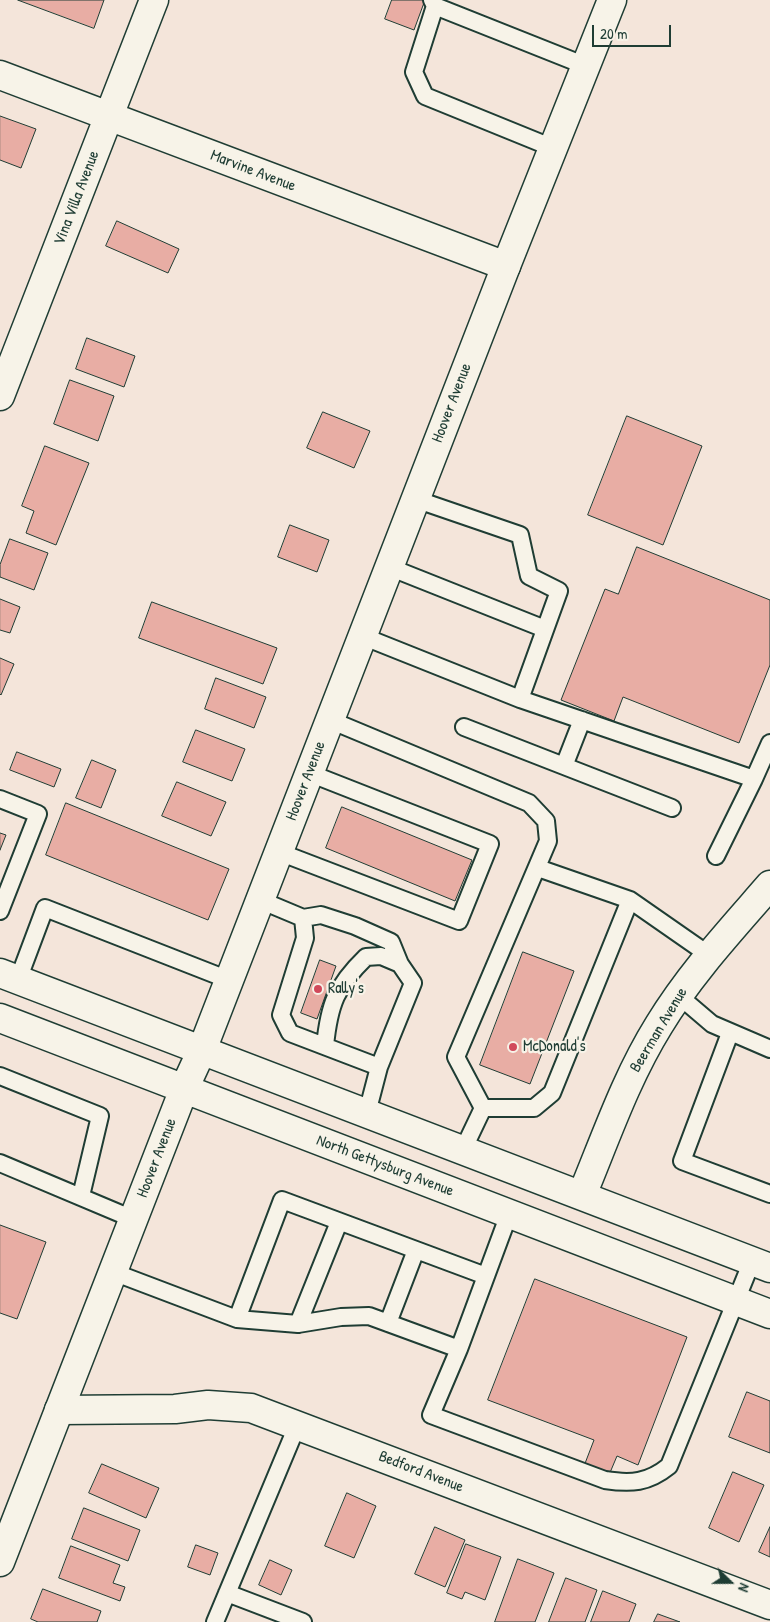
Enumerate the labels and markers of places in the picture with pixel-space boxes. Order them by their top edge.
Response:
place label: Rally's [328,979,364,999]
marker: Rally's [312,983,324,995]
place label: McDonald's [523,1037,586,1057]
marker: McDonald's [507,1041,519,1053]

